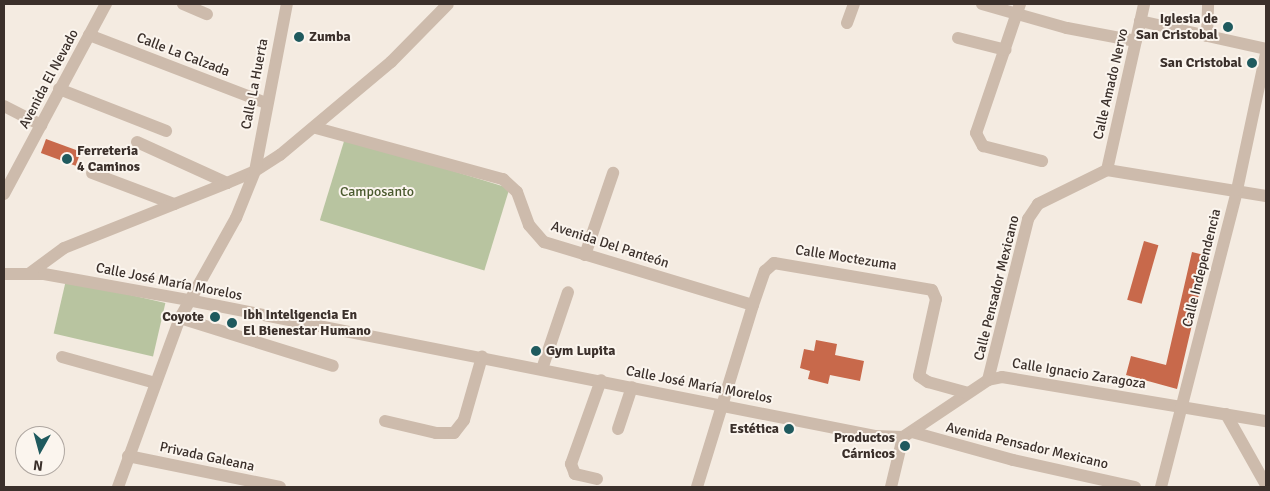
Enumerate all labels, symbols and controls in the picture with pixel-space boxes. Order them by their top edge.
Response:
place label: Iglesia de San Cristobal [1136,11,1218,44]
marker: Iglesia de San Cristobal [1222,21,1234,33]
street label: Avenida El Nevado [16,26,82,132]
street label: Calle Amado Nervo [1090,27,1132,141]
place label: Zumba [309,29,351,45]
street label: Calle La Calzada [134,30,232,80]
marker: Zumba [293,31,305,43]
street label: Calle La Huerta [238,37,272,131]
place label: San Cristobal [1160,55,1242,71]
marker: San Cristobal [1246,57,1258,69]
place label: Ferreteria 4 Caminos [77,143,140,176]
marker: Ferreteria 4 Caminos [61,153,73,165]
park label: Camposanto [340,184,414,200]
street label: Calle Independencia [1179,207,1225,329]
street label: Calle Pensador Mexicano [971,214,1023,362]
street label: Avenida Del Panteón [549,218,671,272]
street label: Calle Moctezuma [794,242,898,274]
street label: Calle José María Morelos [94,260,244,304]
place label: Ibh Inteligencia En El Bienestar Humano [243,307,371,340]
place label: Coyote [162,309,204,325]
marker: Coyote [208,310,222,324]
marker: Ibh Inteligencia En El Bienestar Humano [225,316,239,330]
place label: Gym Lupita [546,343,615,359]
marker: Gym Lupita [530,345,542,357]
street label: Calle Ignacio Zaragoza [1011,355,1147,393]
street label: Calle José María Morelos [624,363,774,407]
street label: Avenida Pensador Mexicano [944,419,1110,473]
place label: Estética [729,421,779,437]
marker: Estética [783,423,795,435]
north arrow [15,426,65,476]
place label: Productos Cárnicos [834,430,895,462]
street label: Privada Galeana [158,439,256,475]
marker: Productos Cárnicos [899,440,911,452]
text: N [32,456,44,474]

